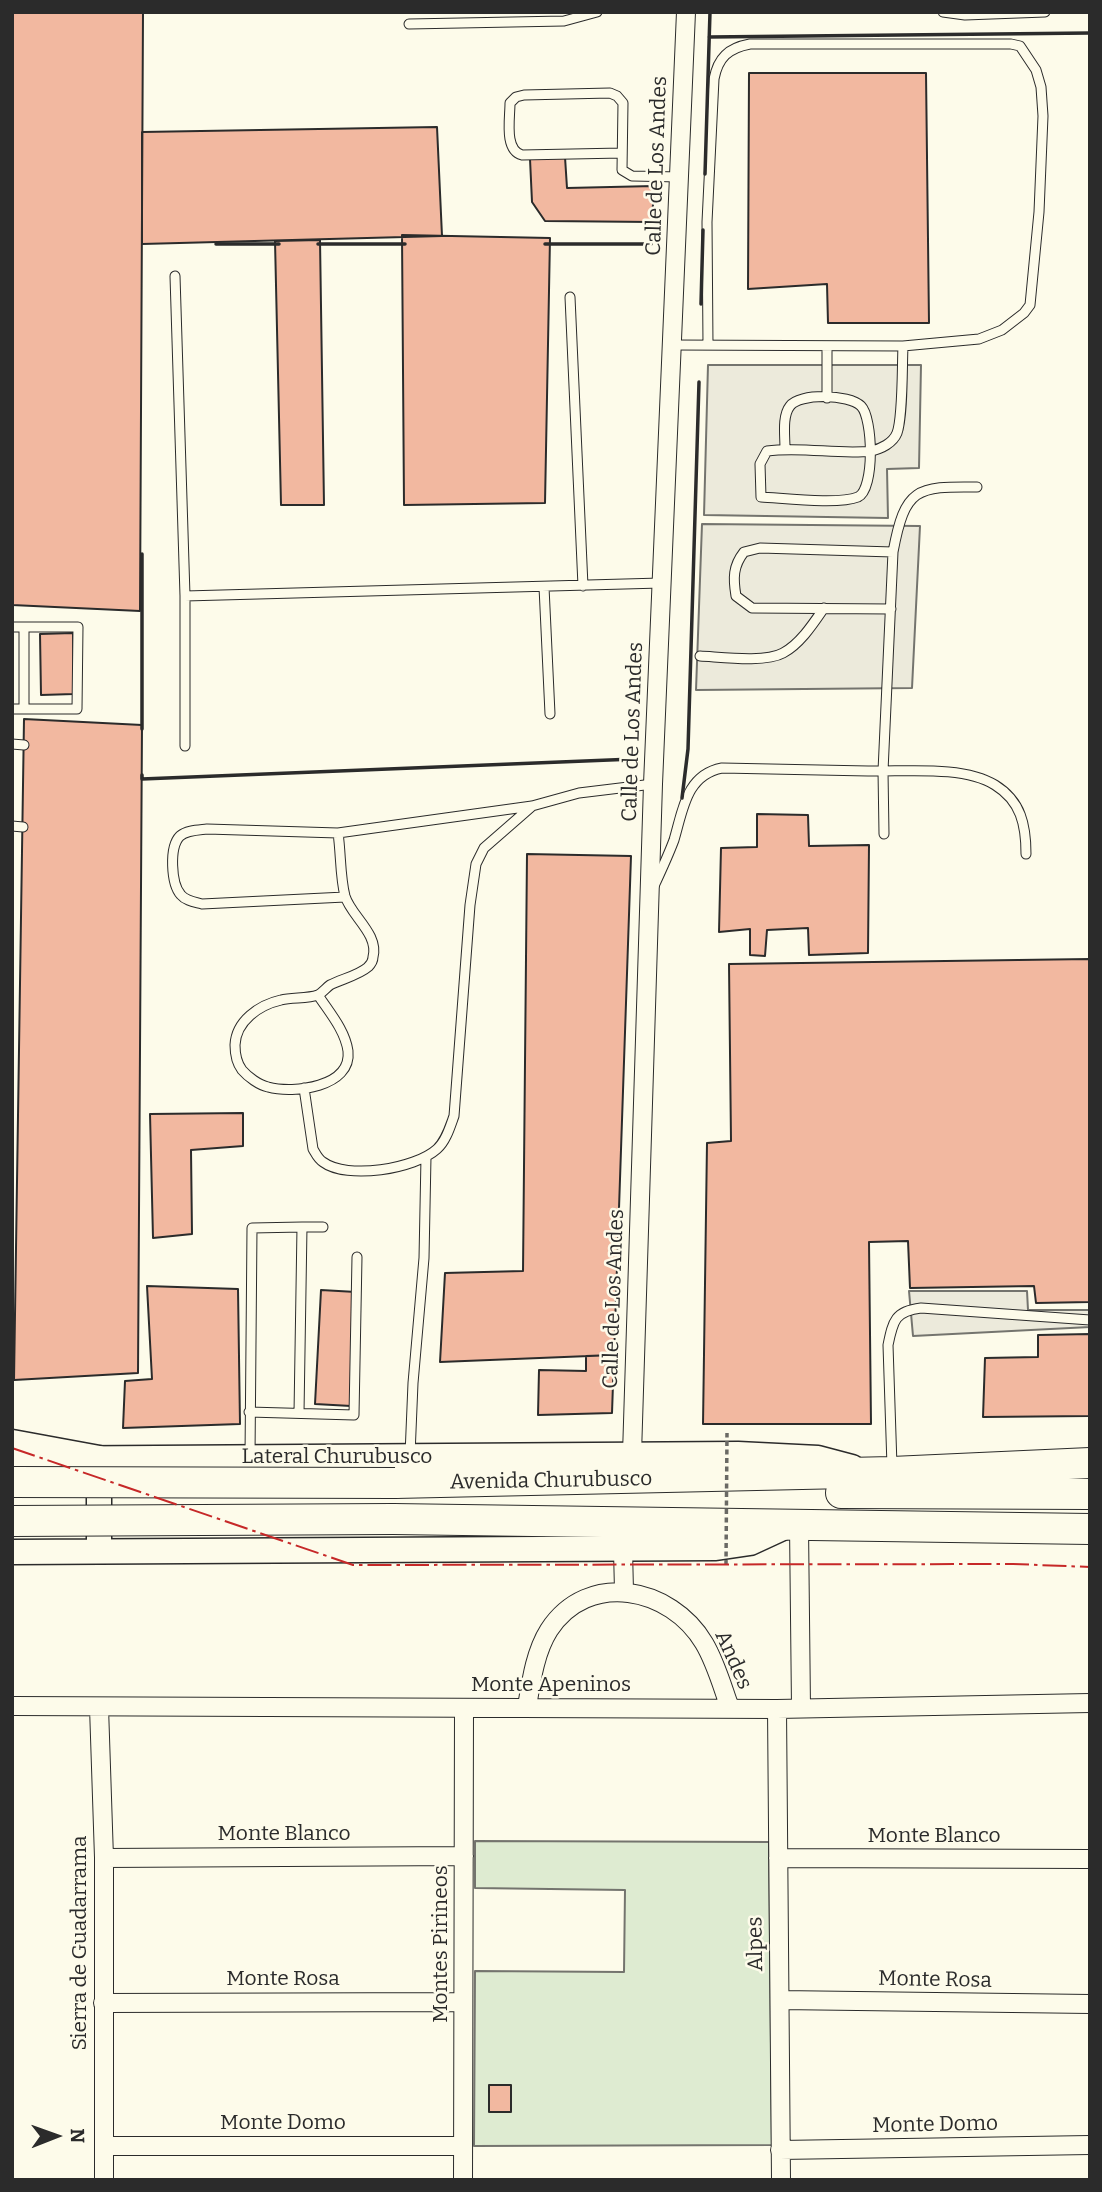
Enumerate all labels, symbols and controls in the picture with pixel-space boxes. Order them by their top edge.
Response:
street label: Calle de Los Andes [641,76,673,256]
street label: Calle de Los Andes [617,642,649,822]
street label: Calle de Los Andes [598,1209,630,1389]
street label: Lateral Churubusco [242,1444,432,1470]
street label: Avenida Churubusco [450,1467,652,1495]
street label: Andes [709,1627,757,1693]
street label: Monte Apeninos [471,1672,631,1698]
street label: Monte Blanco [217,1821,351,1847]
street label: Monte Blanco [867,1823,1001,1849]
street label: Sierra de Guadarrama [67,1835,93,2051]
street label: Montes Pirineos [428,1865,454,2023]
street label: Alpes [743,1916,769,1972]
street label: Monte Rosa [226,1966,340,1992]
street label: Monte Rosa [878,1966,992,1994]
north arrow [21,2101,91,2171]
street label: Monte Domo [220,2110,346,2136]
street label: Monte Domo [872,2111,998,2139]
text: N [66,2128,89,2143]

